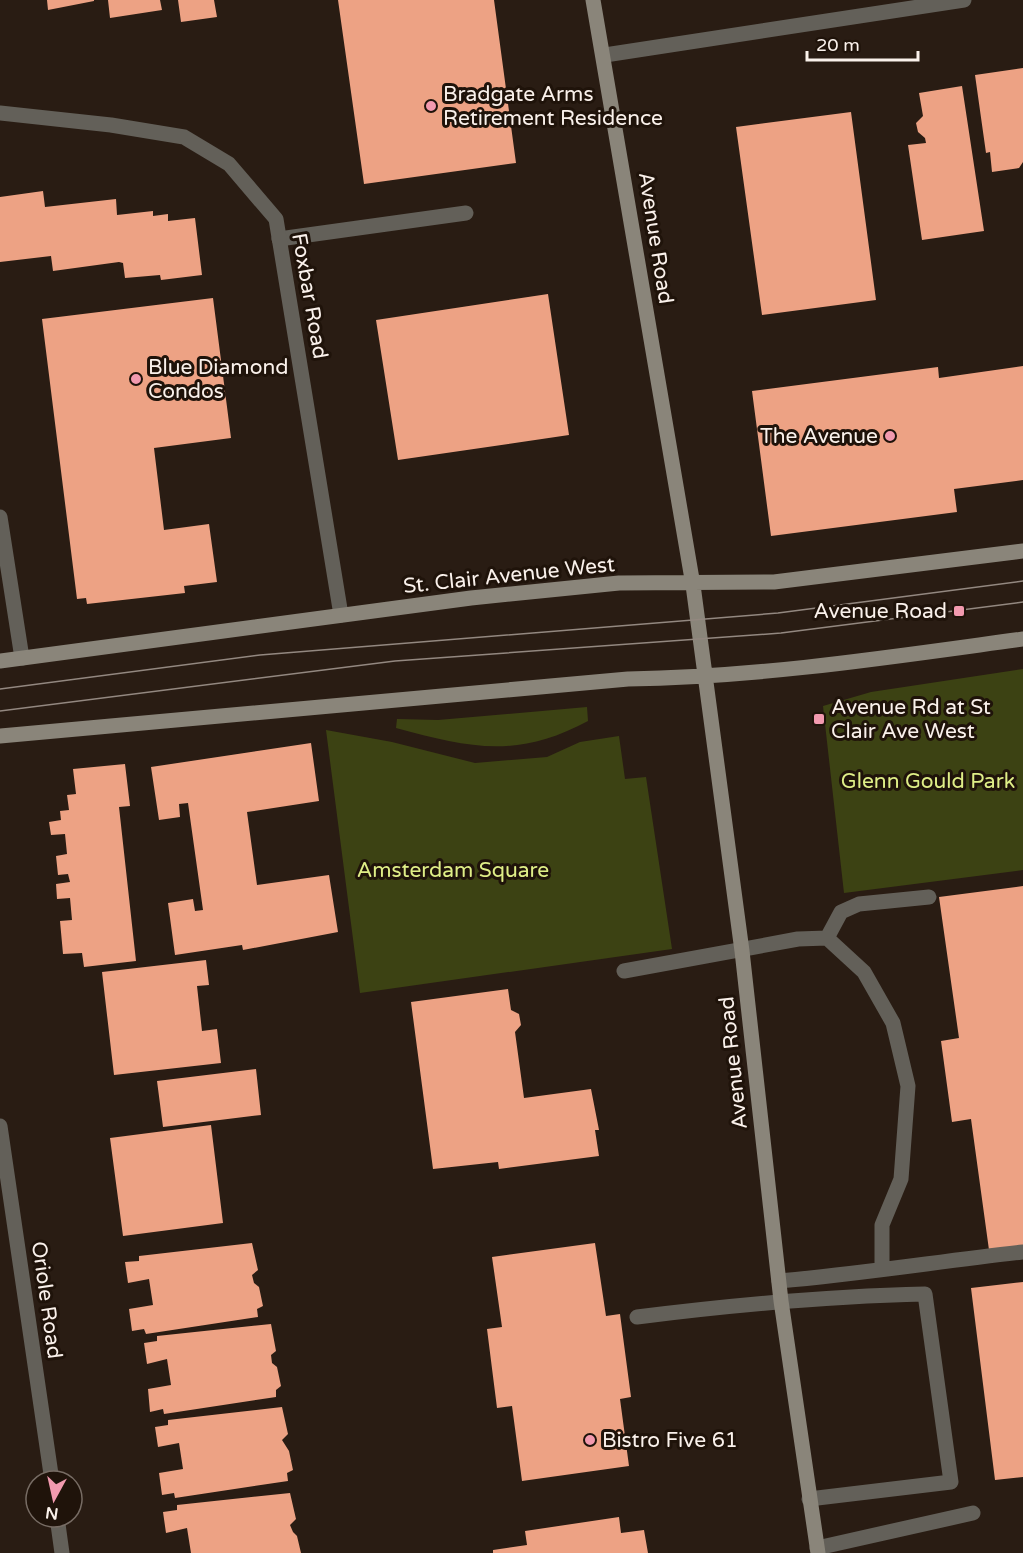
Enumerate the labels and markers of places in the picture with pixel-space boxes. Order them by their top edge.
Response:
place label: Bradgate Arms Retirement Residence [443,82,663,131]
marker: Bradgate Arms Retirement Residence [424,99,438,113]
place label: Blue Diamond Condos [148,355,288,404]
marker: Blue Diamond Condos [129,372,143,386]
place label: The Avenue [760,424,878,449]
marker: The Avenue [883,429,897,443]
place label: Avenue Road [814,599,947,624]
marker: Avenue Road [952,604,966,618]
place label: Avenue Rd at St Clair Ave West [831,695,991,744]
marker: Avenue Rd at St Clair Ave West [812,712,826,726]
place label: Bistro Five 61 [602,1428,738,1453]
marker: Bistro Five 61 [583,1433,597,1447]

